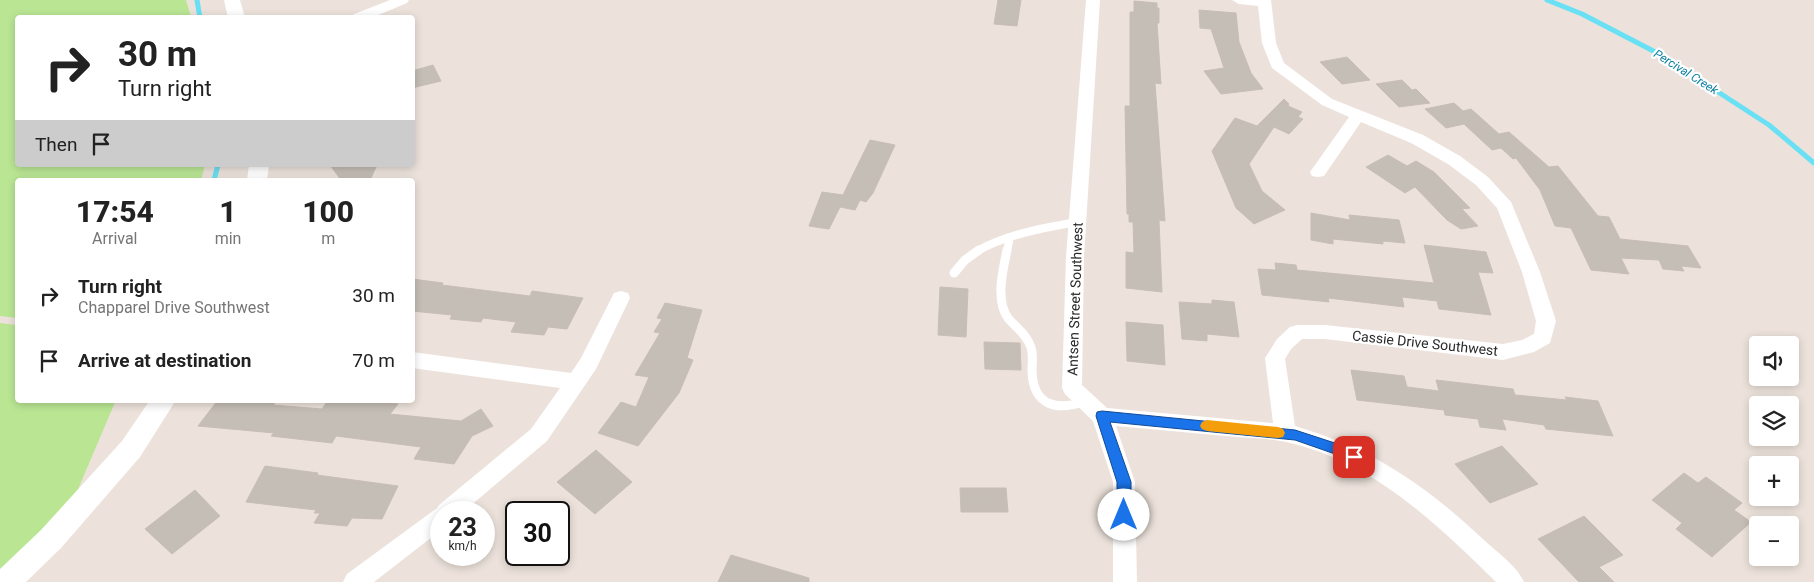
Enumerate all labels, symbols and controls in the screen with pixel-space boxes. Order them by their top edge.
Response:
text: 30 m [118,34,197,75]
icon: right [35,35,100,100]
water label: Percival Creek [1651,47,1722,98]
text: Turn right [118,76,212,101]
icon: arrive [87,130,115,158]
text: Then [35,133,77,156]
text: 17:54 [76,194,154,229]
text: 1 [219,194,237,229]
text: 100 [302,194,354,229]
street label: Antsen Street Southwest [1064,221,1086,376]
text: Arrival [92,229,138,248]
text: min [215,229,241,248]
text: m [321,229,335,248]
text: Turn right [78,275,162,298]
icon: right [35,282,63,310]
text: 30 m [352,284,395,307]
text: Chapparel Drive Southwest [78,298,270,317]
street label: Cassie Drive Southwest [1351,327,1499,359]
map controls [1749,336,1799,566]
button: sound [1749,336,1799,386]
icon: arrive [35,347,63,375]
text: Arrive at destination [78,349,251,372]
text: 70 m [352,349,395,372]
button: layers [1749,396,1799,446]
pin [1333,436,1375,478]
icon: arrive [1340,443,1368,471]
button: + [1749,456,1799,506]
position arrow [1097,488,1149,540]
speed limit sign: 30 [505,501,570,566]
text: 23 [448,513,477,542]
button: − [1749,516,1799,566]
text: km/h [448,539,477,553]

